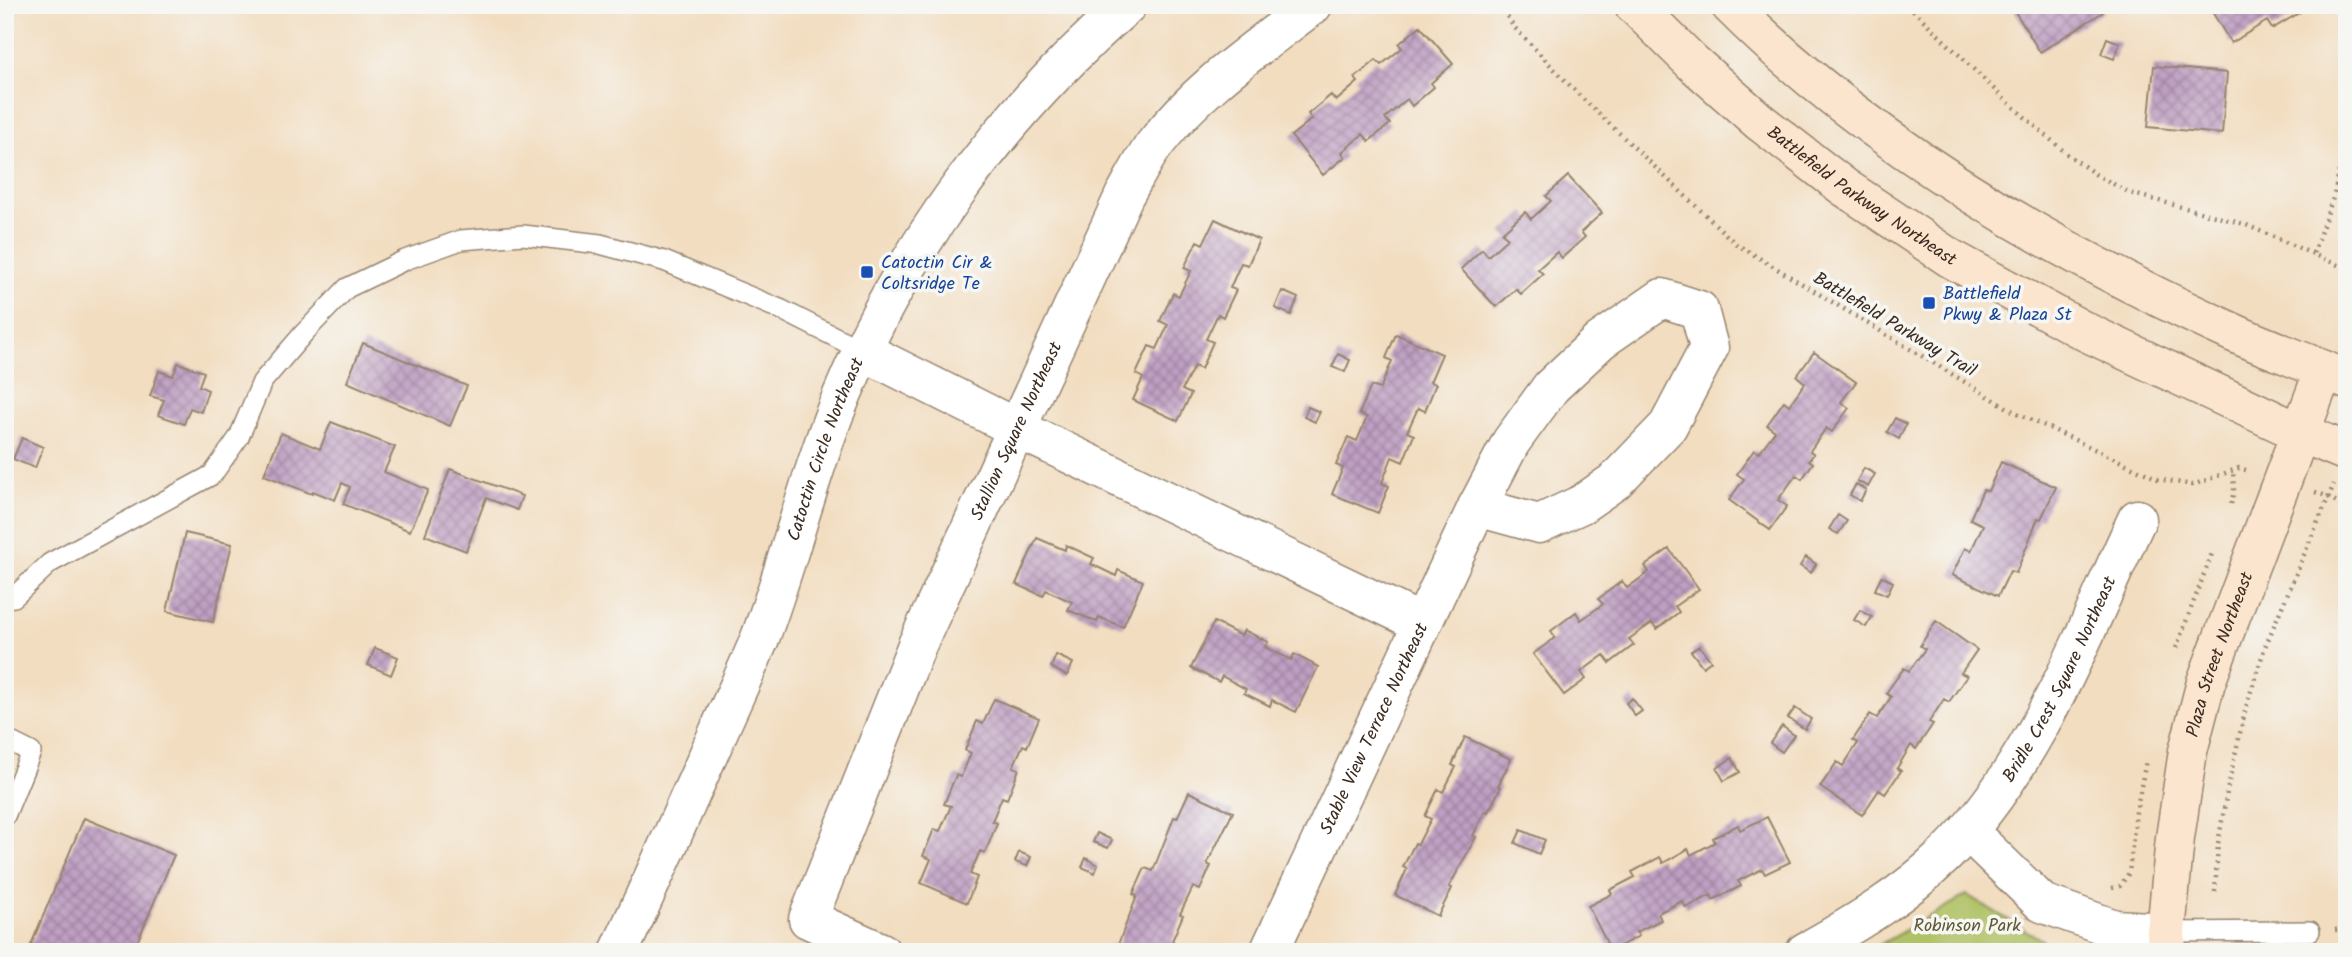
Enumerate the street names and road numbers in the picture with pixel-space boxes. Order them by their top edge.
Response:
street label: Battlefield Parkway Northeast [1760,119,1962,275]
street label: Battlefield Parkway Trail [1807,265,1982,386]
street label: Stallion Square Northeast [963,336,1071,525]
street label: Catoctin Circle Northeast [780,352,873,545]
street label: Plaza Street Northeast [2179,567,2263,741]
street label: Bridle Crest Square Northeast [1996,571,2126,789]
street label: Stable View Terrace Northeast [1313,617,1437,840]

